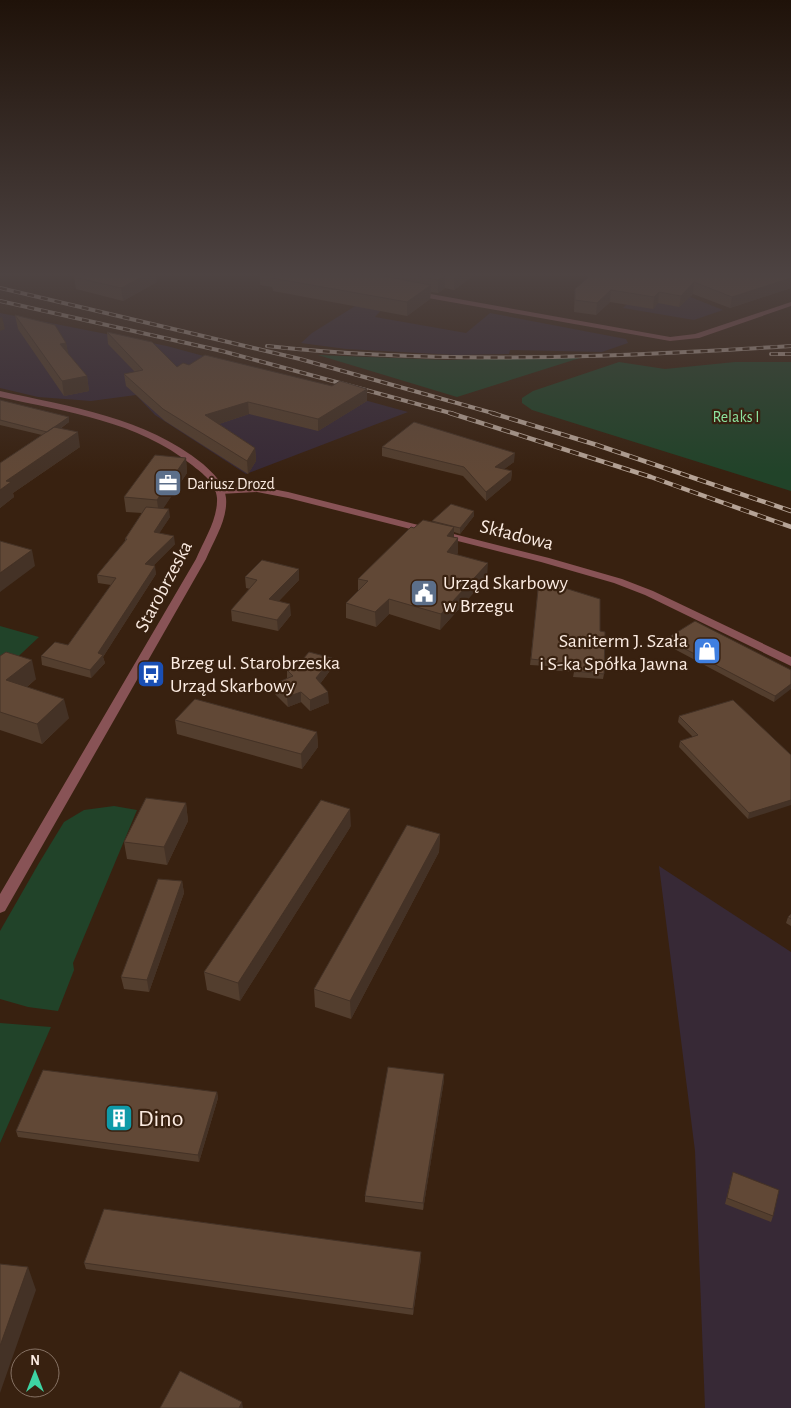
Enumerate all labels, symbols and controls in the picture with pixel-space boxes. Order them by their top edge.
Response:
park label: Relaks I [712,409,760,425]
office icon: Dariusz Drozd [153,468,183,498]
place label: Dariusz Drozd [187,476,275,492]
street label: Składowa [478,516,556,554]
street label: Starobrzeska [132,538,196,635]
place label: Urząd Skarbowy w Brzegu [443,573,568,616]
public building icon: Urząd Skarbowy w Brzegu [409,578,439,608]
place label: Saniterm J. Szała i S-ka Spółka Jawna [539,631,688,674]
shop icon: Saniterm J. Szała i S-ka Spółka Jawna [692,636,722,666]
place label: Brzeg ul. Starobrzeska Urząd Skarbowy [170,653,340,696]
bus stop icon: Brzeg ul. Starobrzeska Urząd Skarbowy [136,659,166,689]
building icon: Dino [104,1103,134,1133]
place label: Dino [138,1107,183,1131]
north arrow [10,1348,60,1398]
text: N [30,1354,40,1368]

